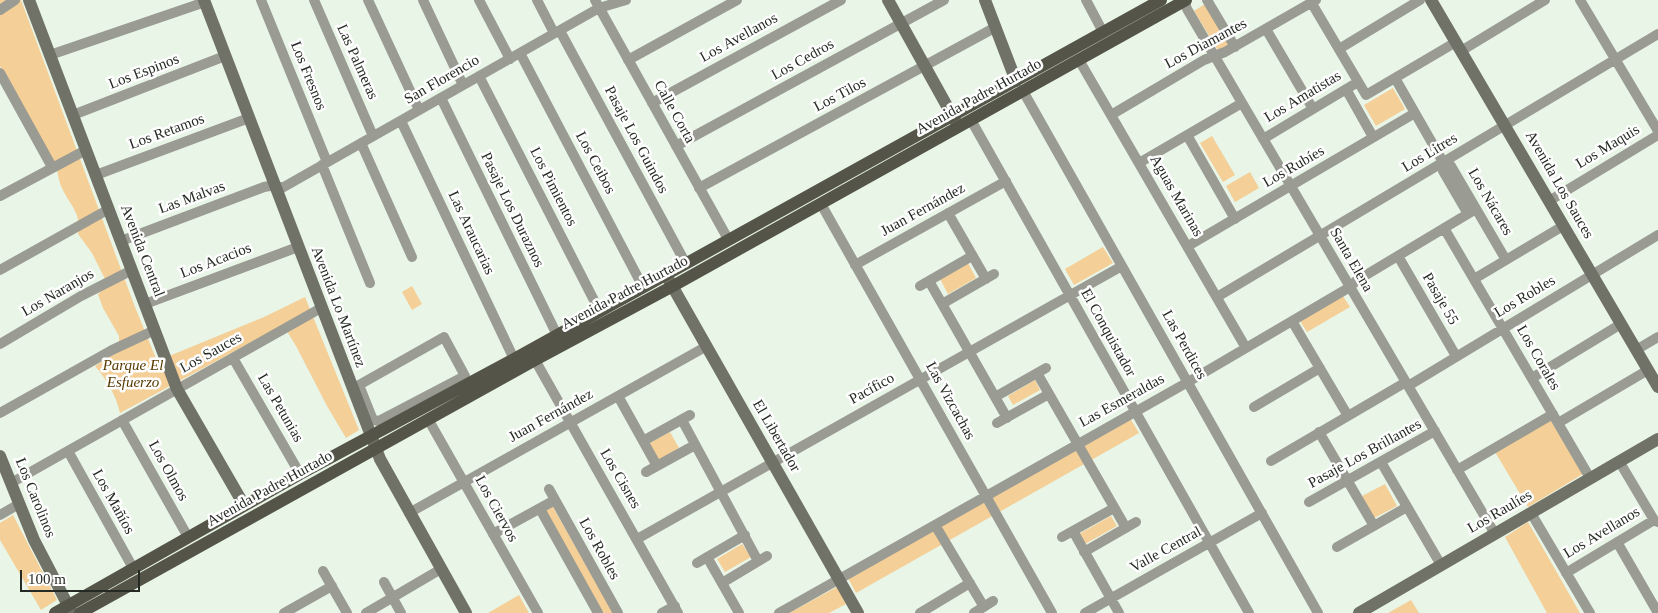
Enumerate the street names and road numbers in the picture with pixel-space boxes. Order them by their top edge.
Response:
street label: Los Avellanos [697,9,781,67]
street label: Los Diamantes [1162,15,1250,73]
street label: Las Palmeras [332,22,382,102]
street label: Los Cedros [769,35,837,85]
street label: Los Fresnos [286,39,330,113]
street label: Los Espinos [106,50,182,94]
street label: San Florencio [401,51,483,109]
street label: Avenida Padre Hurtado [913,55,1045,139]
street label: Los Amatistas [1261,67,1345,127]
street label: Los Tilos [811,74,869,116]
street label: Calle Corta [649,78,699,146]
street label: Pasaje Los Guindos [600,83,672,197]
street label: Los Retamos [127,110,207,154]
street label: Los Maquis [1573,121,1643,173]
street label: Avenida Los Sauces [1521,128,1597,242]
street label: Los Ceibos [571,129,619,197]
street label: Los Litres [1399,130,1461,176]
street label: Los Rubíes [1260,142,1328,192]
street label: Los Pimientos [525,144,581,230]
street label: Pasaje Los Duraznos [476,150,548,270]
street label: Aguas Marinas [1145,152,1207,240]
street label: Los Nácares [1464,165,1516,239]
street label: Las Malvas [156,178,228,218]
street label: Juan Fernández [878,179,968,241]
street label: Las Araucarias [444,188,498,278]
street label: Avenida Central [116,202,168,300]
street label: Santa Elena [1325,225,1377,295]
street label: Los Acacios [178,239,254,283]
street label: Avenida Lo Martínez [307,244,369,370]
street label: Avenida Padre Hurtado [559,252,691,334]
street label: Los Naranjos [19,265,97,321]
street label: Pasaje 55 [1418,270,1462,328]
street label: Los Robles [1491,272,1559,322]
street label: El Conquistador [1076,286,1140,380]
street label: Las Perdices [1158,307,1210,383]
street label: Los Corales [1512,322,1564,394]
street label: Los Sauces [177,329,245,377]
street label: Las Vizcachas [921,359,979,443]
street label: Pacífico [846,369,898,409]
street label: Las Petunias [253,370,307,446]
street label: Las Esmeraldas [1076,370,1168,432]
street label: Juan Fernández [506,385,596,447]
street label: El Libertador [748,397,804,475]
street label: Pasaje Los Brillantes [1305,415,1425,493]
street label: Los Olmos [144,438,192,504]
street label: Los Cisnes [596,446,644,512]
street label: Avenida Padre Hurtado [204,447,336,531]
street label: Los Carolinos [11,455,59,541]
street label: Los Mañíos [88,466,138,538]
street label: Los Ciervos [470,473,522,545]
street label: Los Raulíes [1465,486,1535,538]
street label: Los Avellanos [1561,503,1643,563]
street label: Los Robles [575,515,623,583]
street label: Valle Central [1127,523,1205,577]

